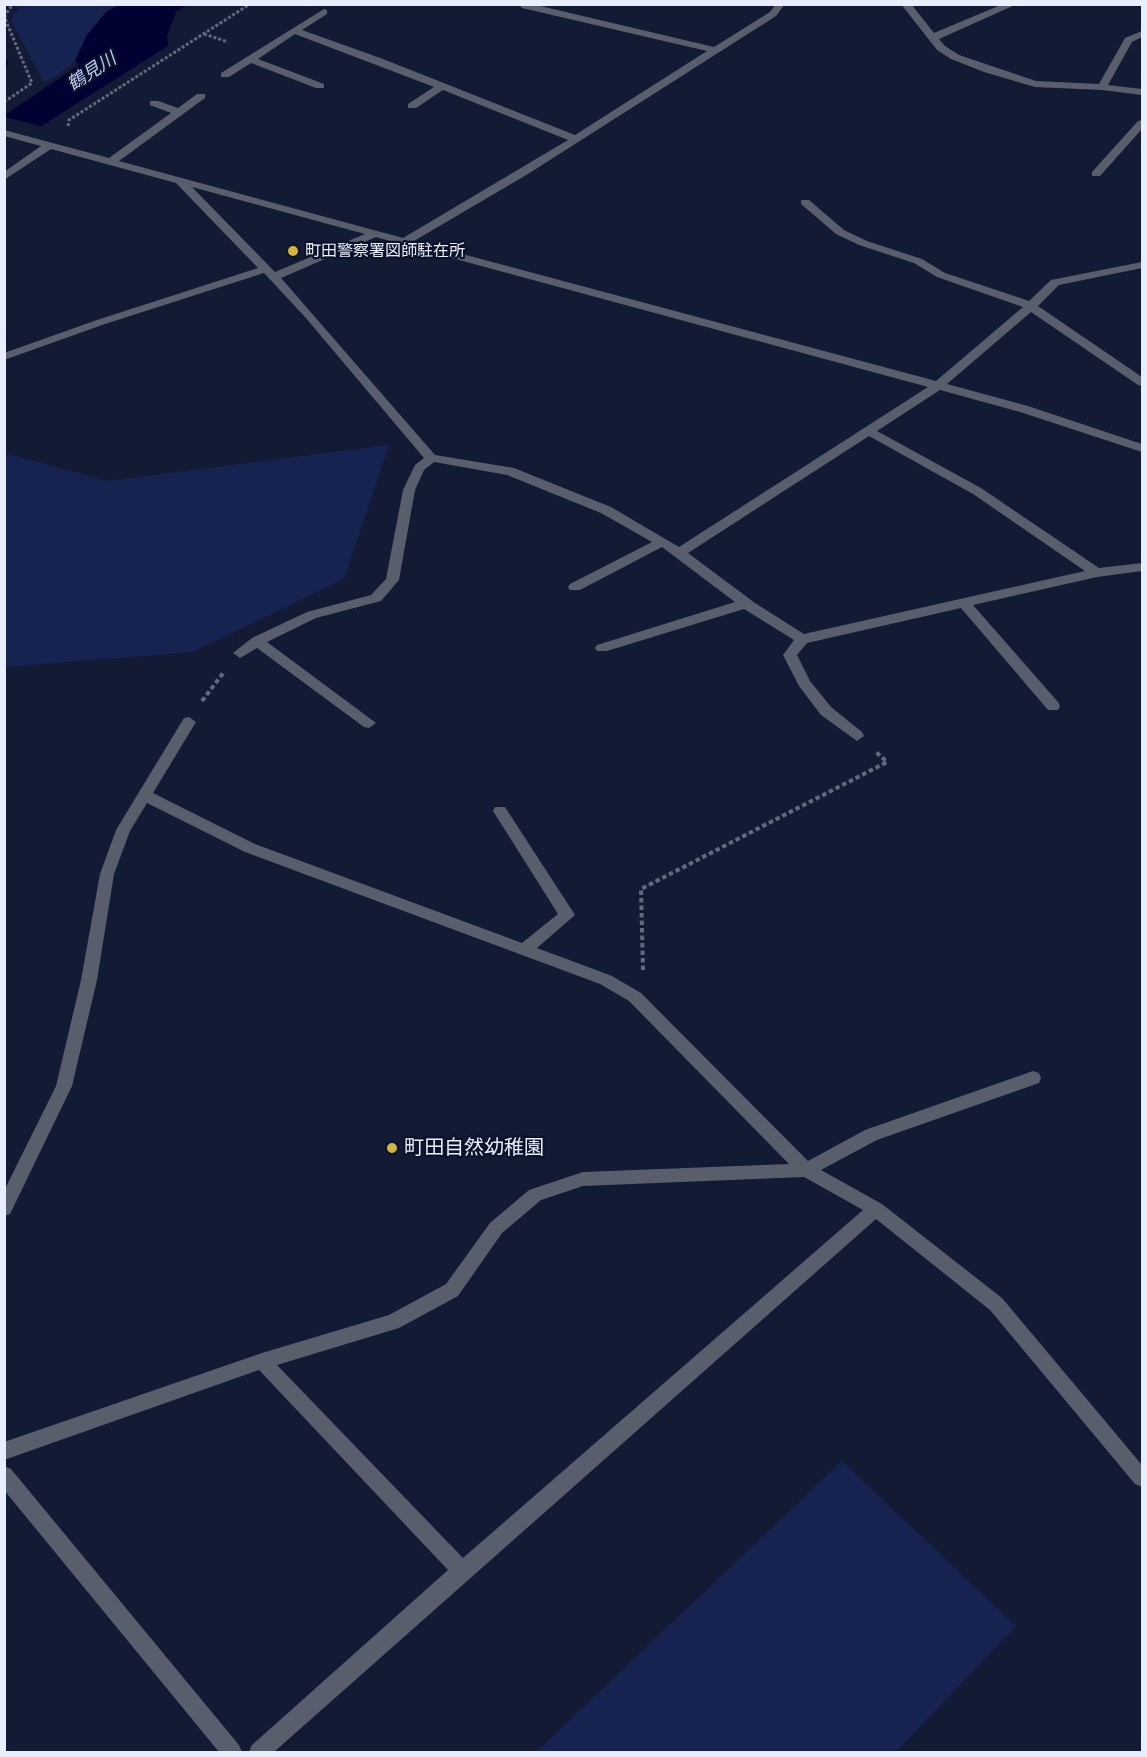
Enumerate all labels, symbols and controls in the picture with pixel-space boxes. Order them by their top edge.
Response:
water label: 鶴見川 [63,48,121,96]
place label: 町田警察署図師駐在所 [305,241,465,261]
marker: 町田警察署図師駐在所 [286,244,300,258]
place label: 町田自然幼稚園 [404,1136,544,1160]
marker: 町田自然幼稚園 [385,1141,399,1155]

